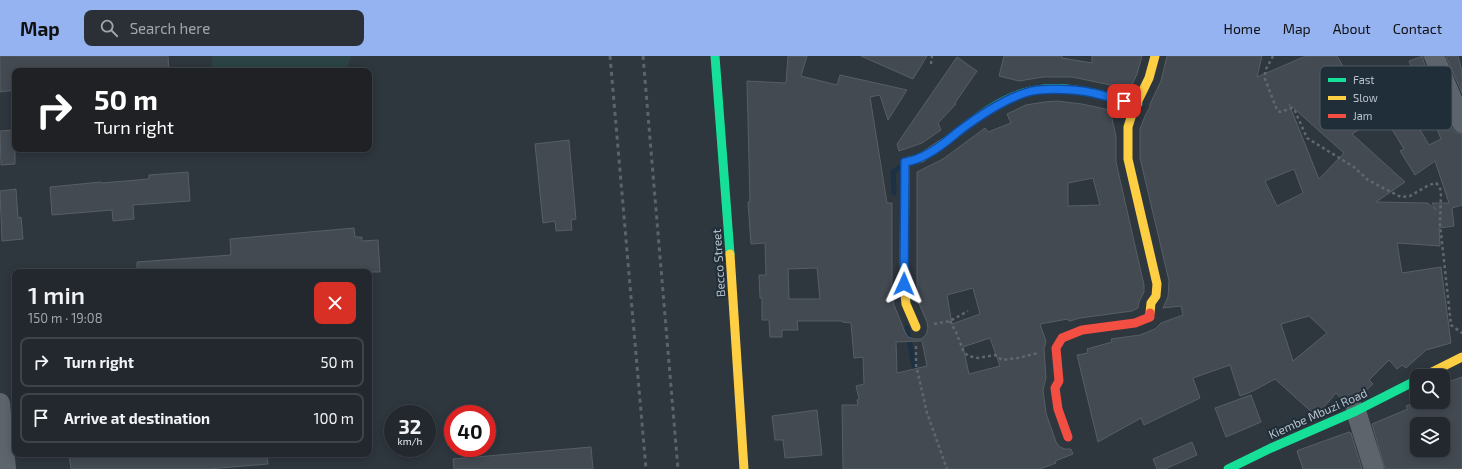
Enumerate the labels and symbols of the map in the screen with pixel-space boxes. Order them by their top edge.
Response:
legend [1320,66,1452,130]
text: Fast [1353,73,1375,86]
pin [1107,84,1141,118]
text: Slow [1353,91,1378,104]
text: Jam [1353,109,1372,122]
street label: Becco Street [709,228,727,298]
position arrow [883,263,925,305]
street label: Kiembe Mbuzi Road [1266,385,1369,441]
speed limit sign: 40 [444,405,496,457]

